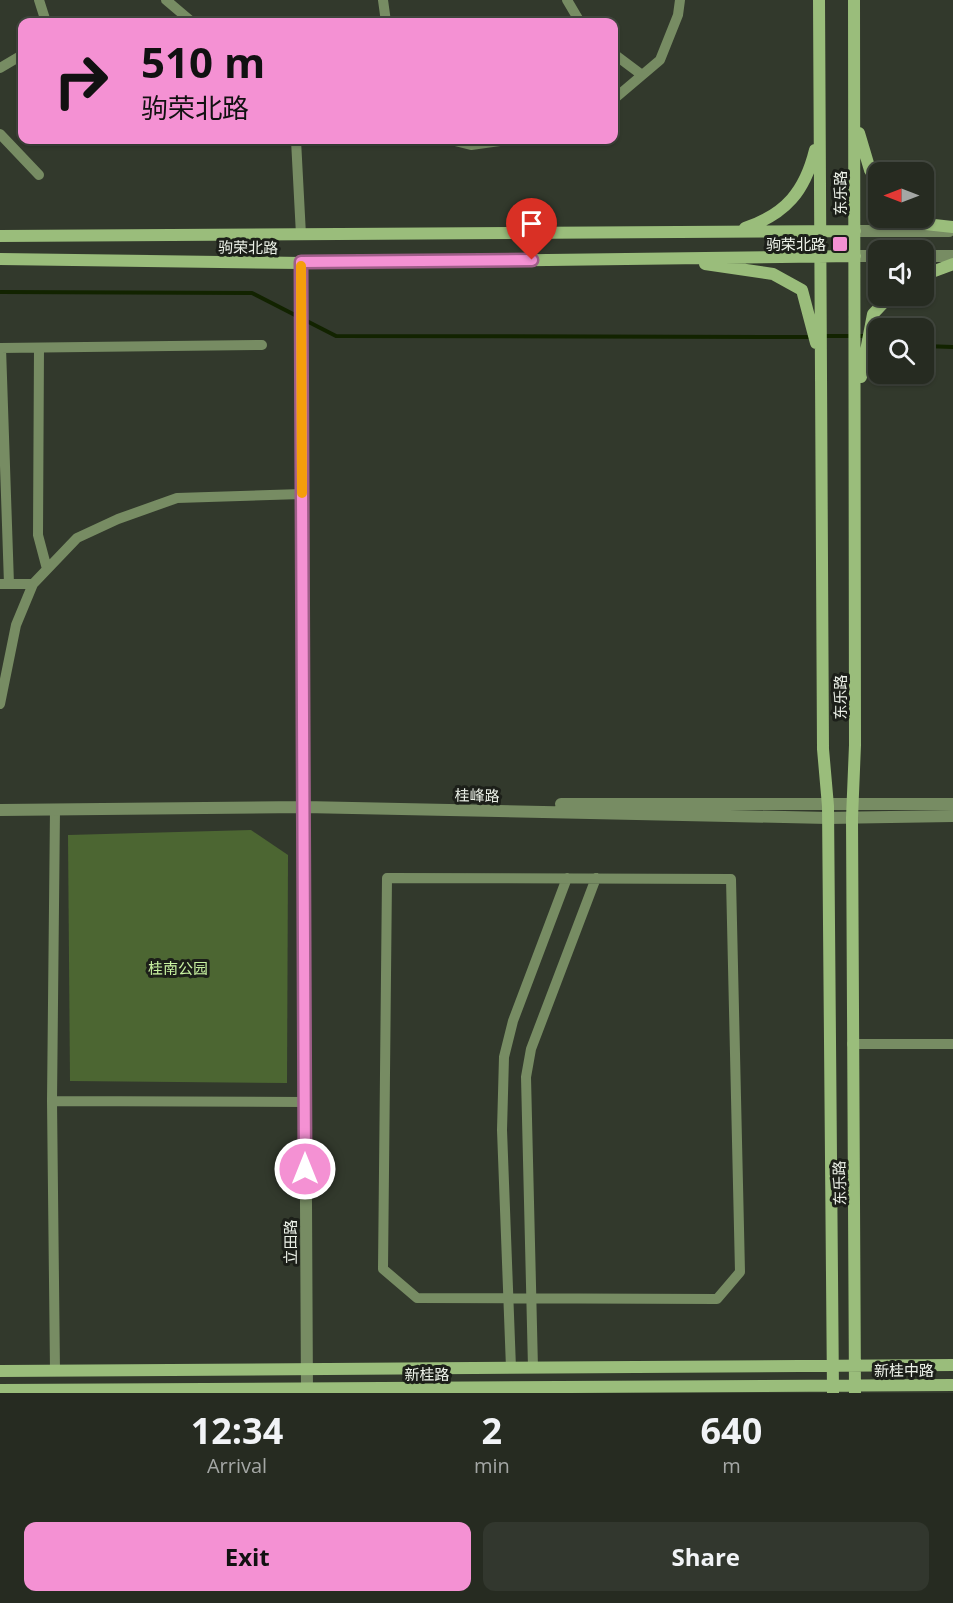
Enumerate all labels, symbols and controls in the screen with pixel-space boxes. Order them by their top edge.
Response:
text: 510 m [141,33,265,90]
icon: right [42,42,120,120]
text: 驹荣北路 [141,89,249,126]
north arrow [868,162,934,228]
map controls [868,162,934,384]
street label: 东乐路 [830,170,850,216]
pin [506,198,557,260]
icon: arrive [515,207,548,240]
place label: 驹荣北路 [766,234,826,254]
marker: 驹荣北路 [831,235,849,253]
street label: 驹荣北路 [218,236,278,258]
button: sound [868,240,934,306]
button: search [868,318,934,384]
street label: 东乐路 [830,674,850,720]
street label: 桂峰路 [454,785,500,805]
park label: 桂南公园 [148,958,208,978]
position arrow [273,1137,337,1201]
street label: 东乐路 [829,1160,849,1206]
street label: 立田路 [280,1219,300,1265]
street label: 新桂中路 [874,1360,934,1380]
street label: 新桂路 [404,1364,450,1384]
text: 12:34 [191,1406,283,1455]
text: 2 [482,1406,502,1455]
text: 640 [701,1406,762,1455]
text: Arrival [207,1452,267,1479]
text: min [474,1452,510,1479]
text: m [722,1452,741,1479]
button: Exit [24,1522,471,1591]
button: Share [483,1522,929,1591]

